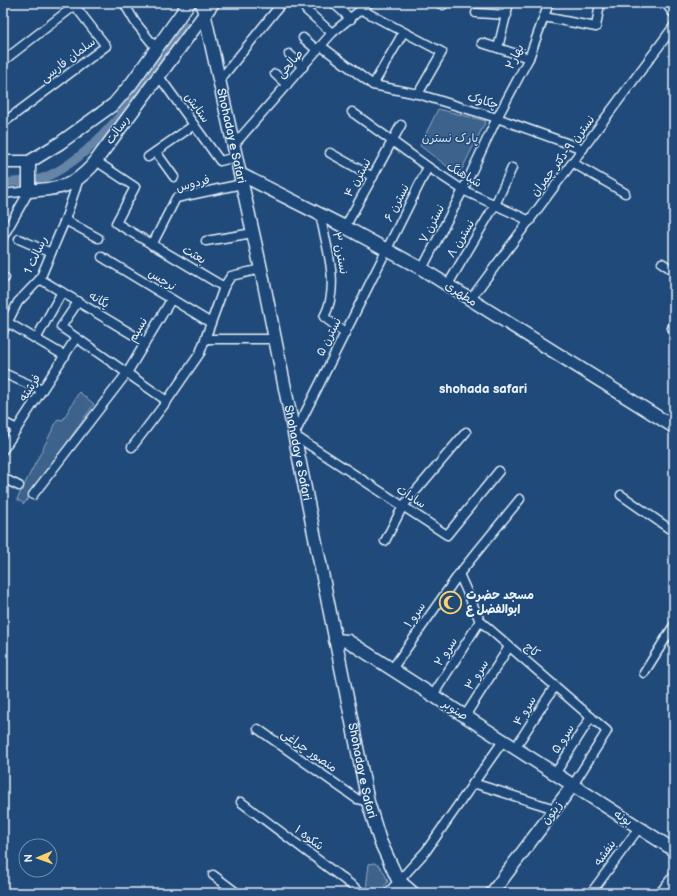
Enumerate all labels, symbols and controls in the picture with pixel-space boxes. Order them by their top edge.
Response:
street label: سلمان فارسی [37,34,99,86]
street label: بهار۲ [502,42,528,72]
street label: صالحی [273,47,307,81]
street label: Shohaday e Safari [214,87,249,185]
street label: چکاوک [466,89,500,113]
street label: ستایش [181,90,213,126]
street label: رسالت [102,113,134,147]
street label: نسترن ۹-دکتر چمران [528,113,598,199]
park label: پارک نسترن [422,131,478,146]
street label: نسترن ۴ [341,156,375,200]
street label: شباهنگ [444,159,484,191]
street label: فردوس [174,172,212,196]
street label: نسترن ۶ [381,182,413,224]
street label: نسترن ۷ [416,202,448,246]
street label: نسترن ۸ [444,217,478,261]
street label: نسترن ۳ [329,231,351,275]
street label: رسالت 1 [21,234,51,276]
street label: بعثت [180,242,208,268]
street label: نرجس [145,266,179,294]
street label: مطهری [442,278,480,310]
street label: یگانه [86,288,112,312]
street label: نسیم [125,315,152,346]
street label: نسترن ۵ [313,315,345,359]
street label: فرشته [16,372,44,404]
district label: shohada safari [439,381,527,397]
street label: Shohaday e Safari [281,404,315,502]
street label: سادات [394,482,428,512]
place label: مسجد حضرت ابوالفضل ع [466,588,534,617]
mosque icon: مسجد حضرت ابوالفضل ع [438,589,464,615]
street label: سرو ۱ [401,599,429,631]
street label: سرو ۲ [431,635,461,669]
street label: کاج [520,639,543,662]
street label: سرو ۳ [462,657,492,693]
street label: سرو ۴ [510,693,540,729]
street label: صنوبر [438,696,471,724]
street label: Shohaday e Safari [345,721,380,820]
street label: سرو ۵ [548,722,578,756]
street label: منصور چراغی [278,726,340,776]
street label: زیتون [538,798,566,828]
street label: بونه [611,807,635,829]
street label: شکوه ۱ [291,822,327,854]
street label: بنفشه [591,837,619,869]
north arrow [18,838,58,878]
text: N [22,854,35,863]

